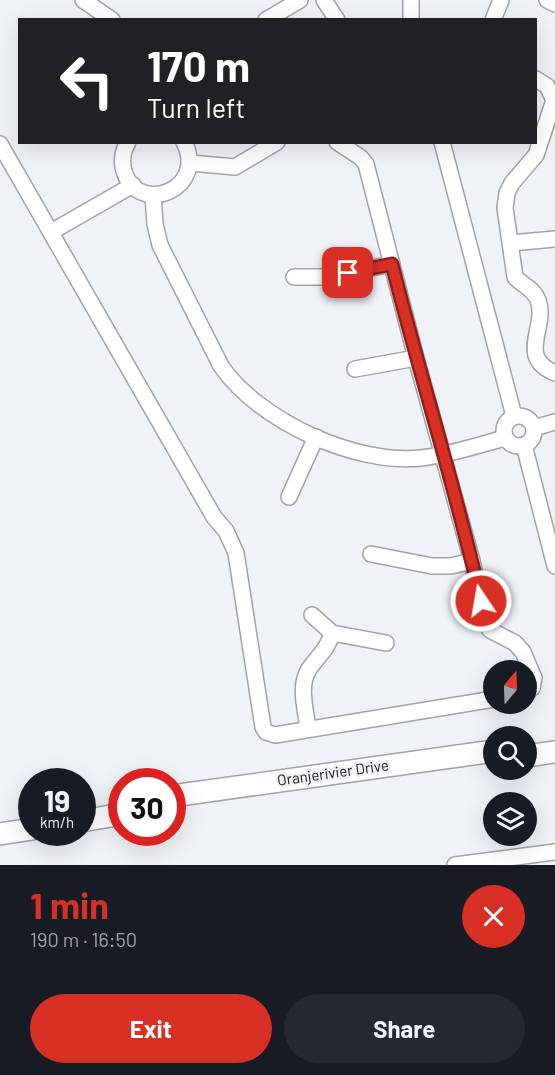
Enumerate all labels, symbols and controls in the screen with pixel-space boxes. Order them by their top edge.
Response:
text: 170 m [147,40,250,90]
icon: left [48,42,126,120]
text: Turn left [147,91,245,123]
pin [322,247,373,298]
icon: arrive [331,256,364,289]
position arrow [449,569,513,633]
north arrow [483,660,537,714]
map controls [483,660,537,846]
button: search [483,726,537,780]
street label: Oranjerivier Drive [276,755,390,789]
speed limit sign: 30 [108,768,186,846]
text: 19 [44,782,70,818]
button: layers [483,792,537,846]
text: km/h [40,813,74,831]
text: 1 min [30,883,109,926]
button: close [462,885,525,948]
text: 190 m · 16:50 [30,927,137,951]
button: Exit [30,994,272,1063]
button: Share [284,994,525,1063]

